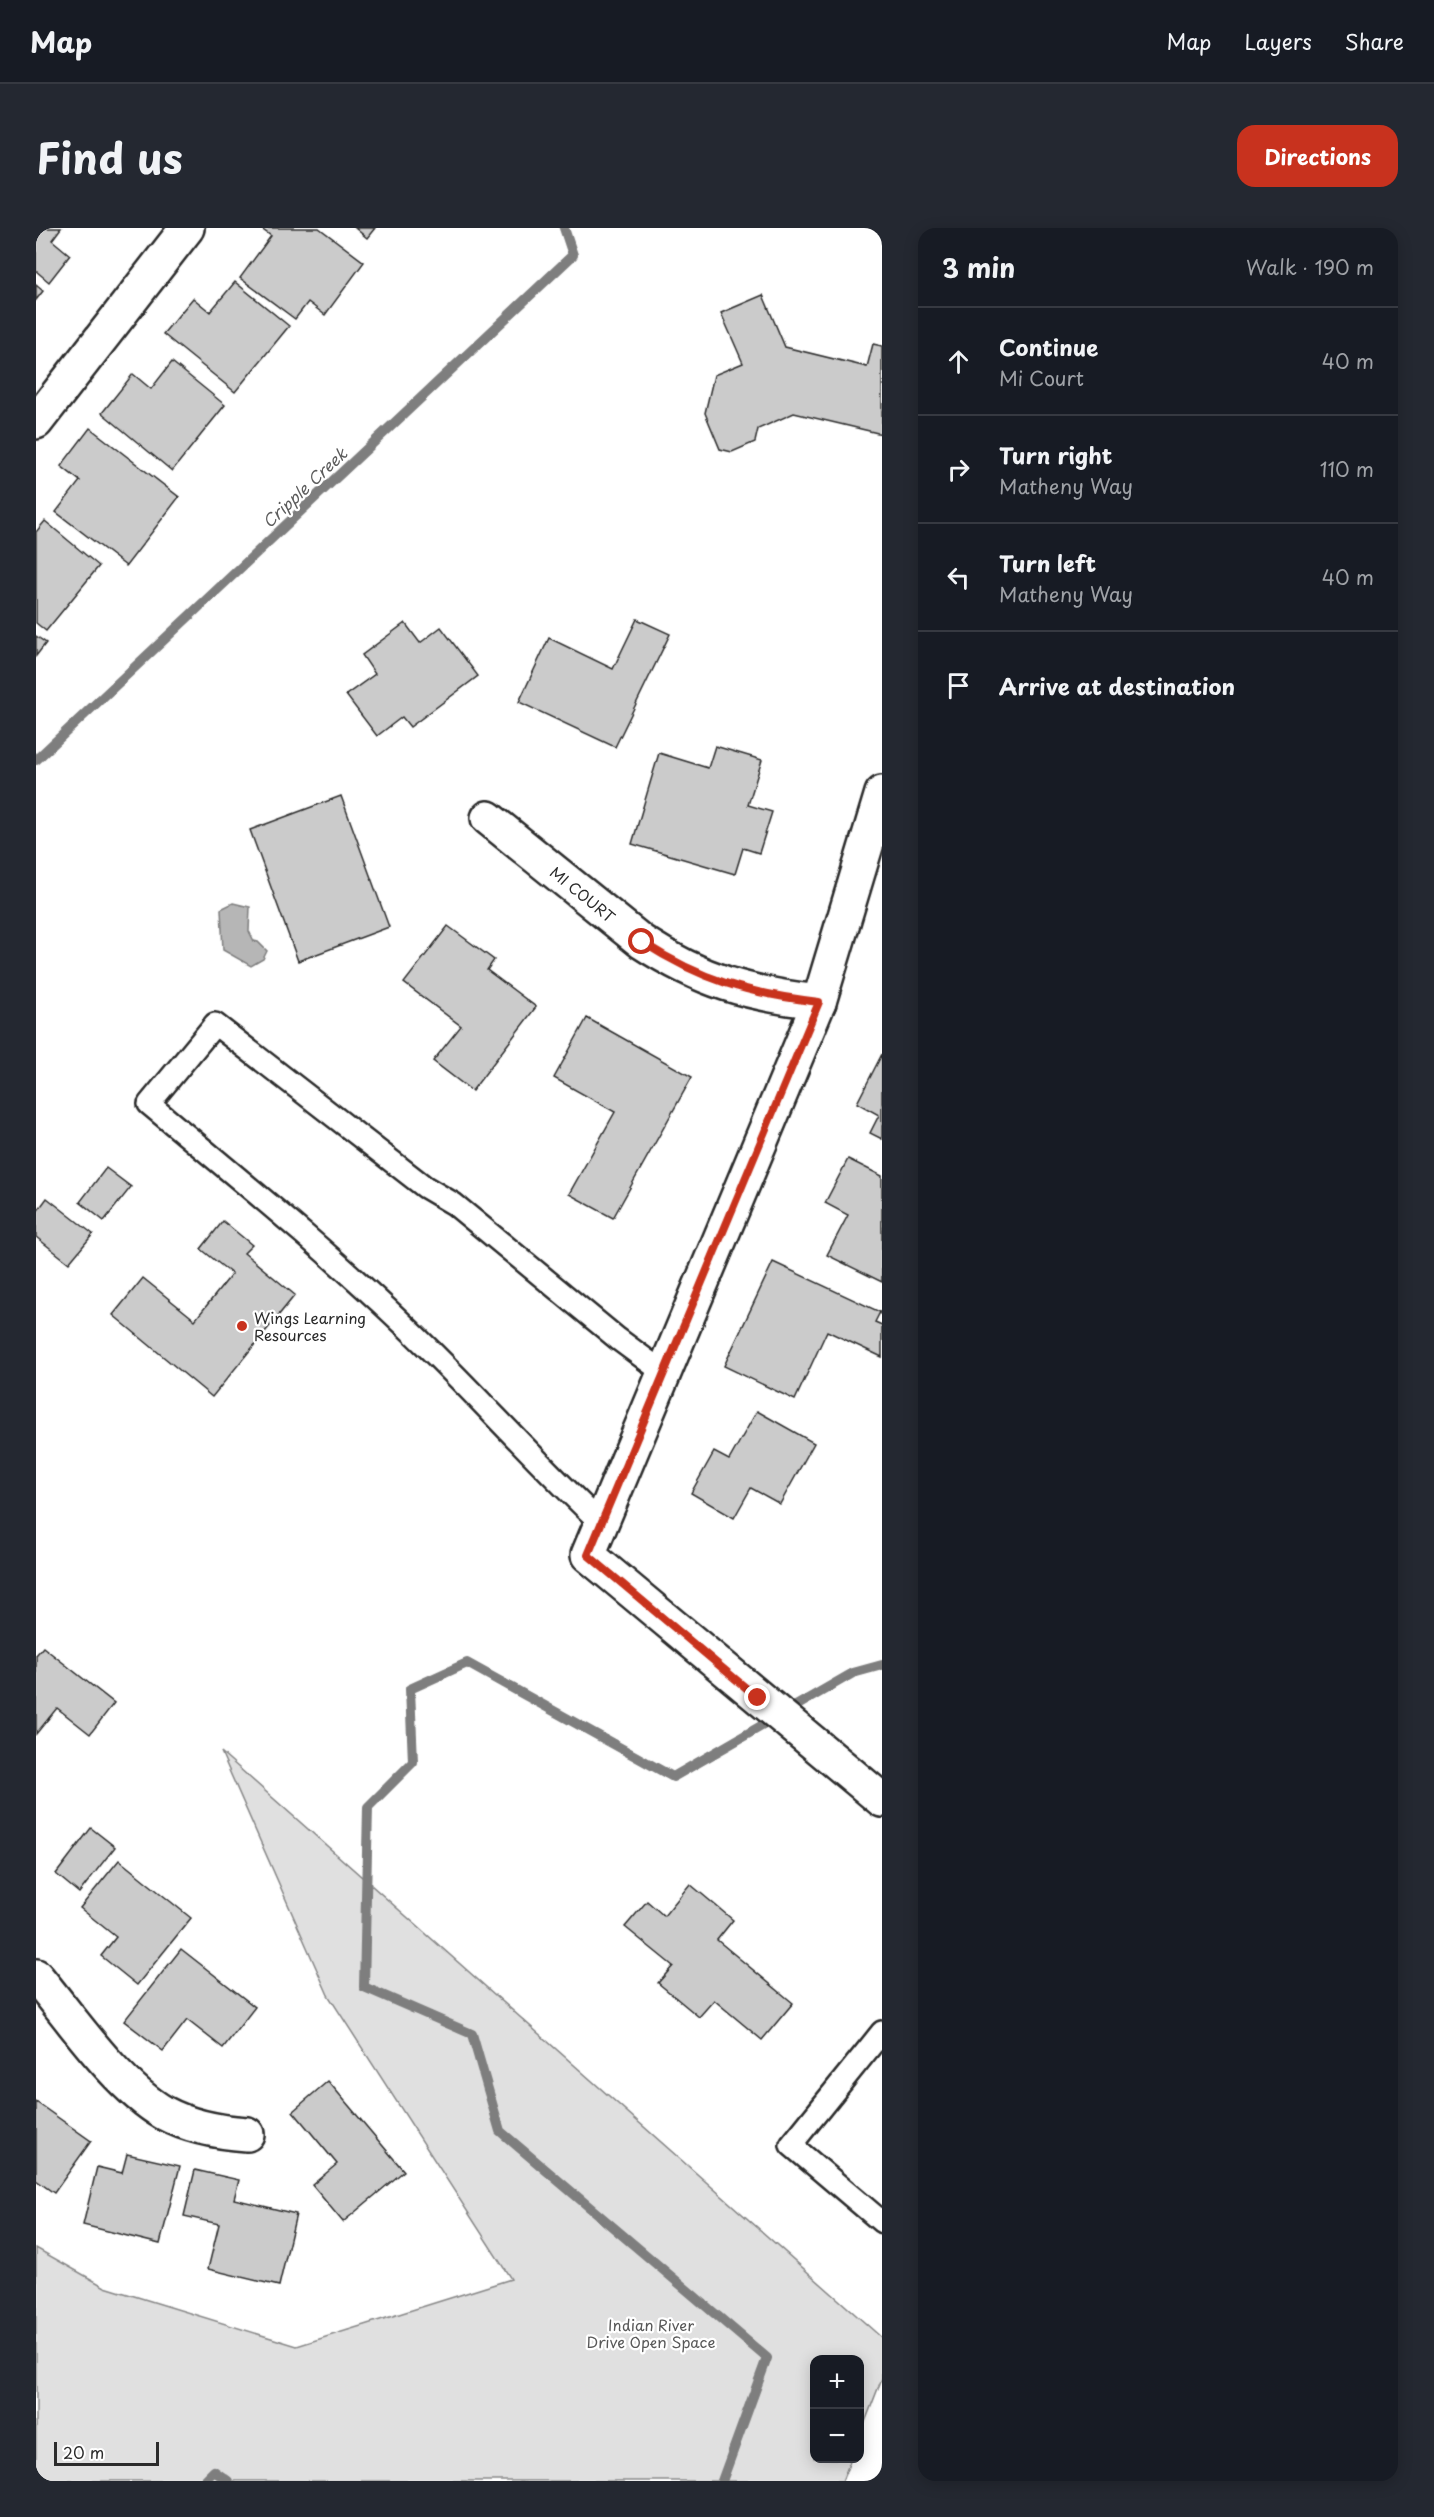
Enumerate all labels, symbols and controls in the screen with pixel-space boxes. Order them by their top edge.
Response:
text: Map [30,20,92,63]
text: Map [1167,25,1211,57]
text: Layers [1244,25,1312,57]
text: Share [1345,25,1404,57]
text: Find us [36,125,183,188]
button: Directions [1237,125,1398,187]
text: 3 min [942,248,1015,287]
text: Walk · 190 m [1246,252,1374,282]
text: Continue [999,330,1098,363]
icon: ahead [942,345,975,378]
text: 40 m [1322,346,1374,376]
text: Mi Court [999,363,1084,393]
text: Turn right [999,438,1112,471]
water label: Cripple Creek [256,440,353,533]
icon: right [942,453,975,486]
text: 110 m [1320,454,1374,484]
text: Matheny Way [999,471,1133,501]
text: Turn left [999,546,1096,579]
icon: left [942,561,975,594]
text: 40 m [1322,562,1374,592]
text: Matheny Way [999,579,1133,609]
icon: arrive [942,669,975,702]
text: Arrive at destination [999,669,1235,702]
street label: MI COURT [545,860,621,928]
route start [628,928,654,954]
place label: Wings Learning Resources [254,1306,366,1346]
marker: Wings Learning Resources [235,1319,249,1333]
route end [744,1684,770,1710]
park label: Indian River Drive Open Space [587,2313,715,2353]
map controls [810,2355,864,2463]
button: + [810,2355,864,2409]
button: − [810,2409,864,2463]
scale bar [54,2439,159,2466]
text: 20 m [63,2440,104,2464]

